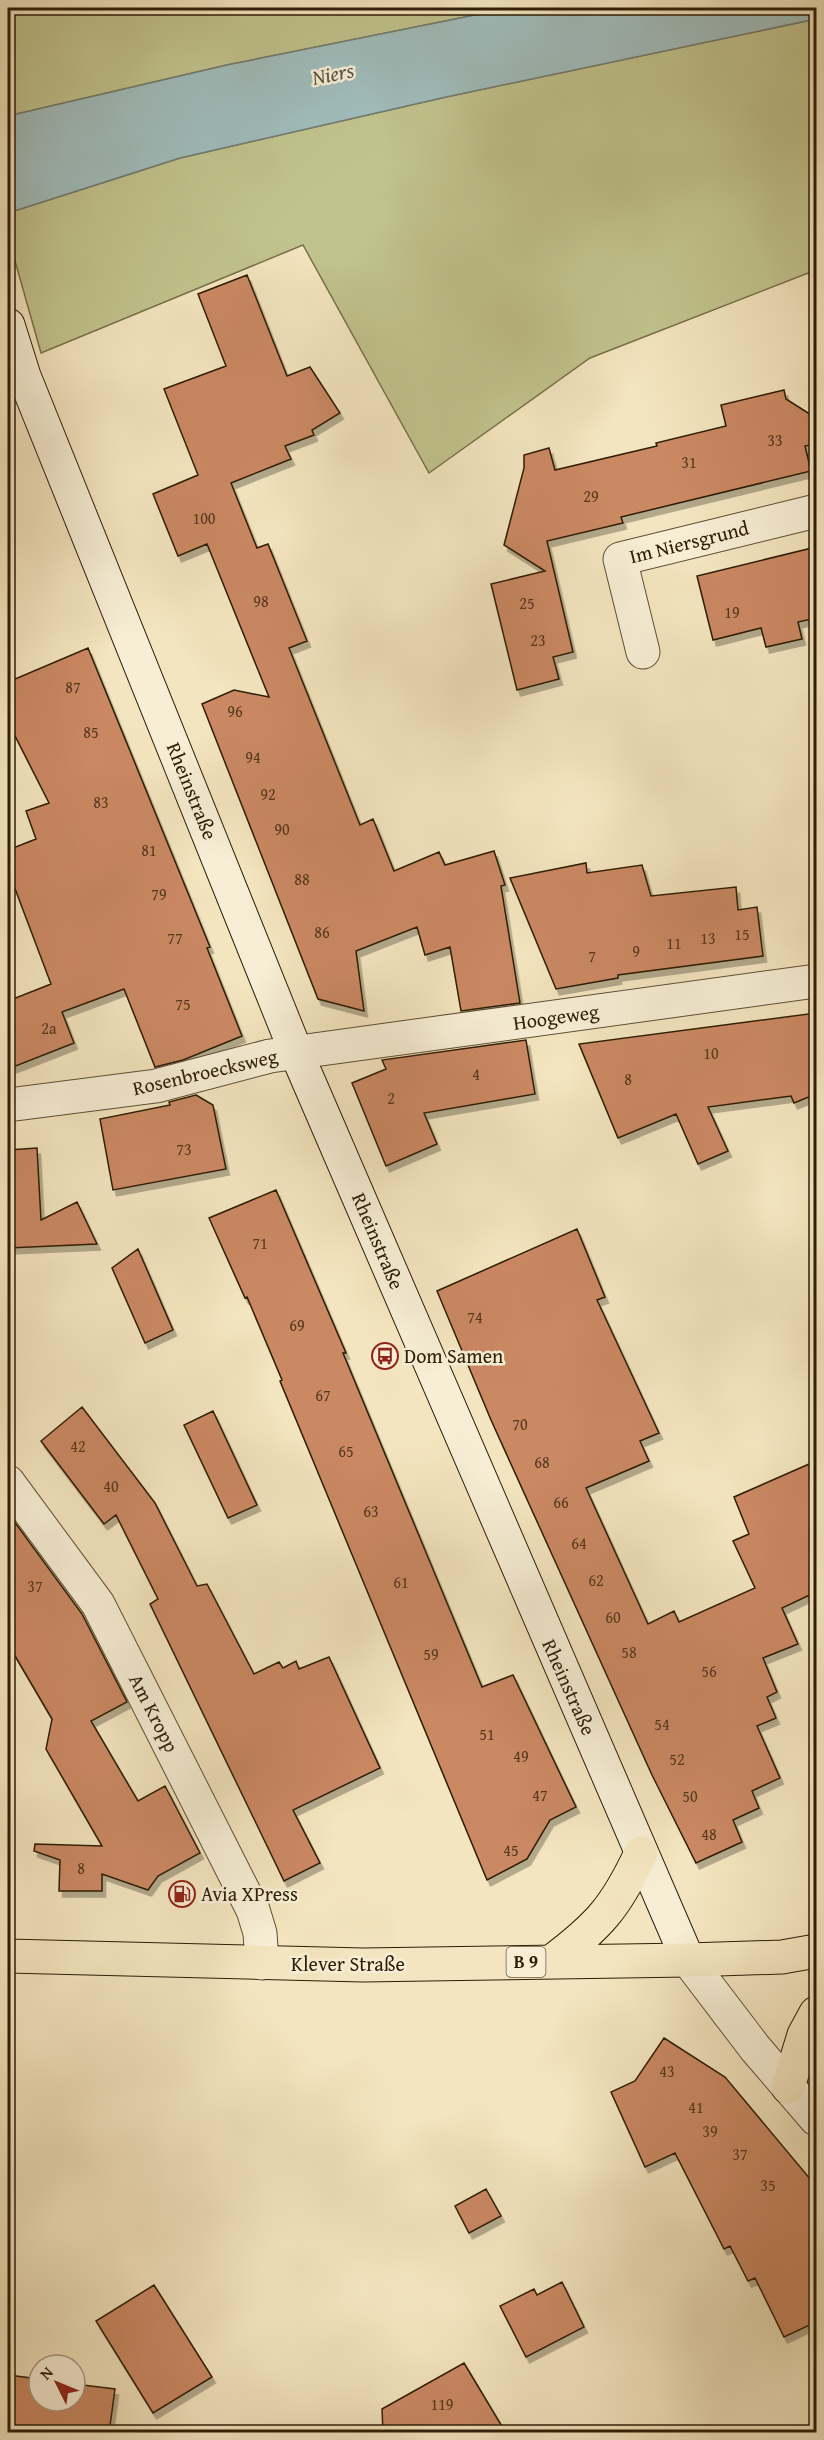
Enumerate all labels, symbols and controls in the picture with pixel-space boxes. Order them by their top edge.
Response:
water label: Niers [308,54,357,93]
house number: 33 [767,428,783,452]
house number: 31 [681,450,697,474]
house number: 29 [583,484,599,508]
house number: 100 [192,506,216,530]
street label: Im Niersgrund [626,513,752,570]
house number: 98 [253,589,269,613]
house number: 25 [519,591,535,615]
house number: 19 [724,600,740,624]
house number: 23 [530,628,546,652]
house number: 87 [65,675,81,699]
house number: 96 [227,699,243,723]
house number: 85 [83,720,99,744]
street label: Rheinstraße [160,738,225,844]
house number: 94 [245,745,261,769]
house number: 92 [260,782,276,806]
house number: 83 [93,790,109,814]
house number: 90 [274,817,290,841]
house number: 81 [141,838,157,862]
house number: 88 [294,867,310,891]
house number: 79 [151,882,167,906]
house number: 86 [314,920,330,944]
house number: 15 [734,922,750,946]
house number: 77 [167,926,183,950]
house number: 13 [700,926,716,950]
house number: 11 [666,931,682,955]
house number: 9 [632,939,640,963]
house number: 7 [588,944,596,968]
house number: 75 [175,992,191,1016]
street label: Hoogeweg [511,996,601,1037]
house number: 2a [41,1016,57,1040]
street label: Rosenbroecksweg [130,1041,280,1102]
house number: 10 [703,1041,719,1065]
house number: 4 [472,1062,480,1086]
house number: 8 [624,1067,632,1091]
house number: 2 [387,1086,395,1110]
house number: 73 [176,1137,192,1161]
street label: Rheinstraße [345,1188,412,1294]
house number: 71 [252,1231,268,1255]
house number: 74 [467,1305,483,1329]
house number: 69 [289,1313,305,1337]
bus stop icon: Dom Samen [370,1341,400,1371]
place label: Dom Samen [404,1341,503,1370]
house number: 67 [315,1383,331,1407]
house number: 70 [512,1412,528,1436]
house number: 42 [70,1434,86,1458]
house number: 65 [338,1439,354,1463]
house number: 68 [534,1450,550,1474]
house number: 40 [103,1474,119,1498]
house number: 66 [553,1490,569,1514]
house number: 63 [363,1499,379,1523]
house number: 64 [571,1531,587,1555]
house number: 62 [588,1568,604,1592]
house number: 61 [393,1570,409,1594]
house number: 37 [27,1574,43,1598]
house number: 60 [605,1605,621,1629]
street label: Rheinstraße [535,1634,604,1740]
house number: 58 [621,1640,637,1664]
house number: 59 [423,1642,439,1666]
house number: 56 [701,1659,717,1683]
street label: Am Kropp [122,1669,187,1757]
house number: 54 [654,1712,670,1736]
house number: 51 [479,1722,495,1746]
house number: 49 [513,1744,529,1768]
house number: 52 [669,1747,685,1771]
house number: 47 [532,1783,548,1807]
house number: 50 [682,1784,698,1808]
house number: 48 [701,1822,717,1846]
house number: 45 [503,1838,519,1862]
house number: 8 [77,1856,85,1880]
fuel station icon: Avia XPress [167,1879,197,1909]
place label: Avia XPress [201,1879,298,1908]
road number: B 9 [506,1947,546,1977]
street label: Klever Straße [291,1949,405,1978]
house number: 43 [659,2059,675,2083]
house number: 41 [688,2095,704,2119]
house number: 39 [702,2119,718,2143]
house number: 37 [732,2142,748,2166]
house number: 35 [760,2173,776,2197]
north arrow [27,2353,87,2413]
text: N [34,2360,59,2385]
house number: 119 [430,2392,454,2416]

